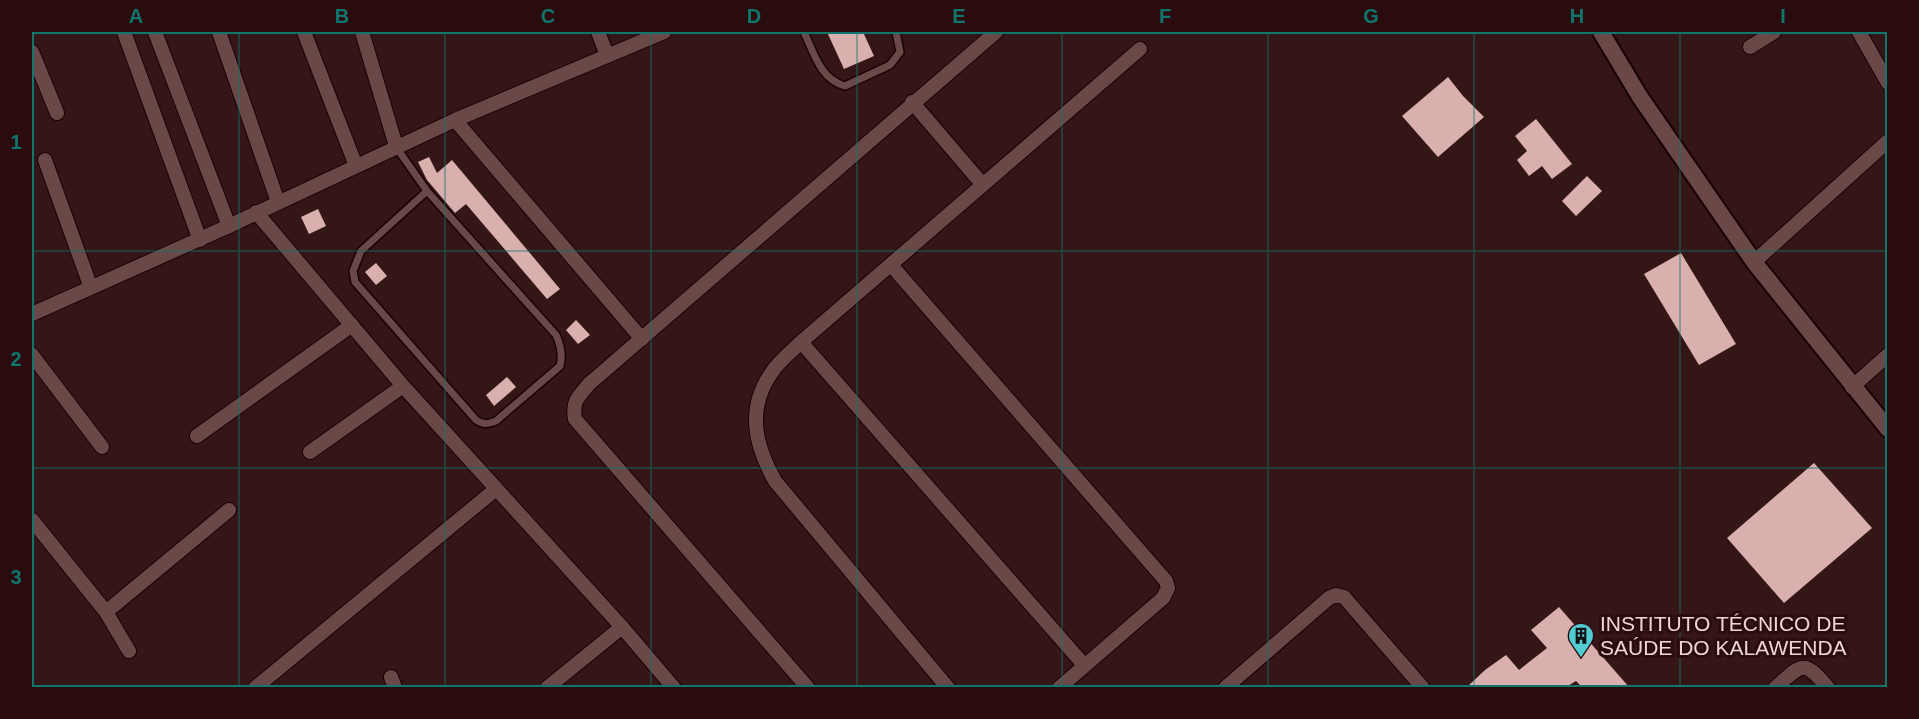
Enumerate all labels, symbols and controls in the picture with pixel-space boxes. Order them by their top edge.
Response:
text: A [129,5,143,27]
text: B [335,5,349,27]
text: C [541,5,555,27]
text: D [747,5,761,27]
text: E [952,5,966,27]
text: F [1159,5,1171,27]
text: G [1363,5,1379,27]
text: H [1570,5,1584,27]
text: I [1780,5,1786,27]
text: 1 [10,131,22,153]
text: 2 [10,348,22,370]
text: 3 [10,566,22,588]
place label: INSTITUTO TÉCNICO DE SAÚDE DO KALAWENDA [1600,612,1847,659]
building icon: INSTITUTO TÉCNICO DE SAÚDE DO KALAWENDA [1566,621,1596,659]

